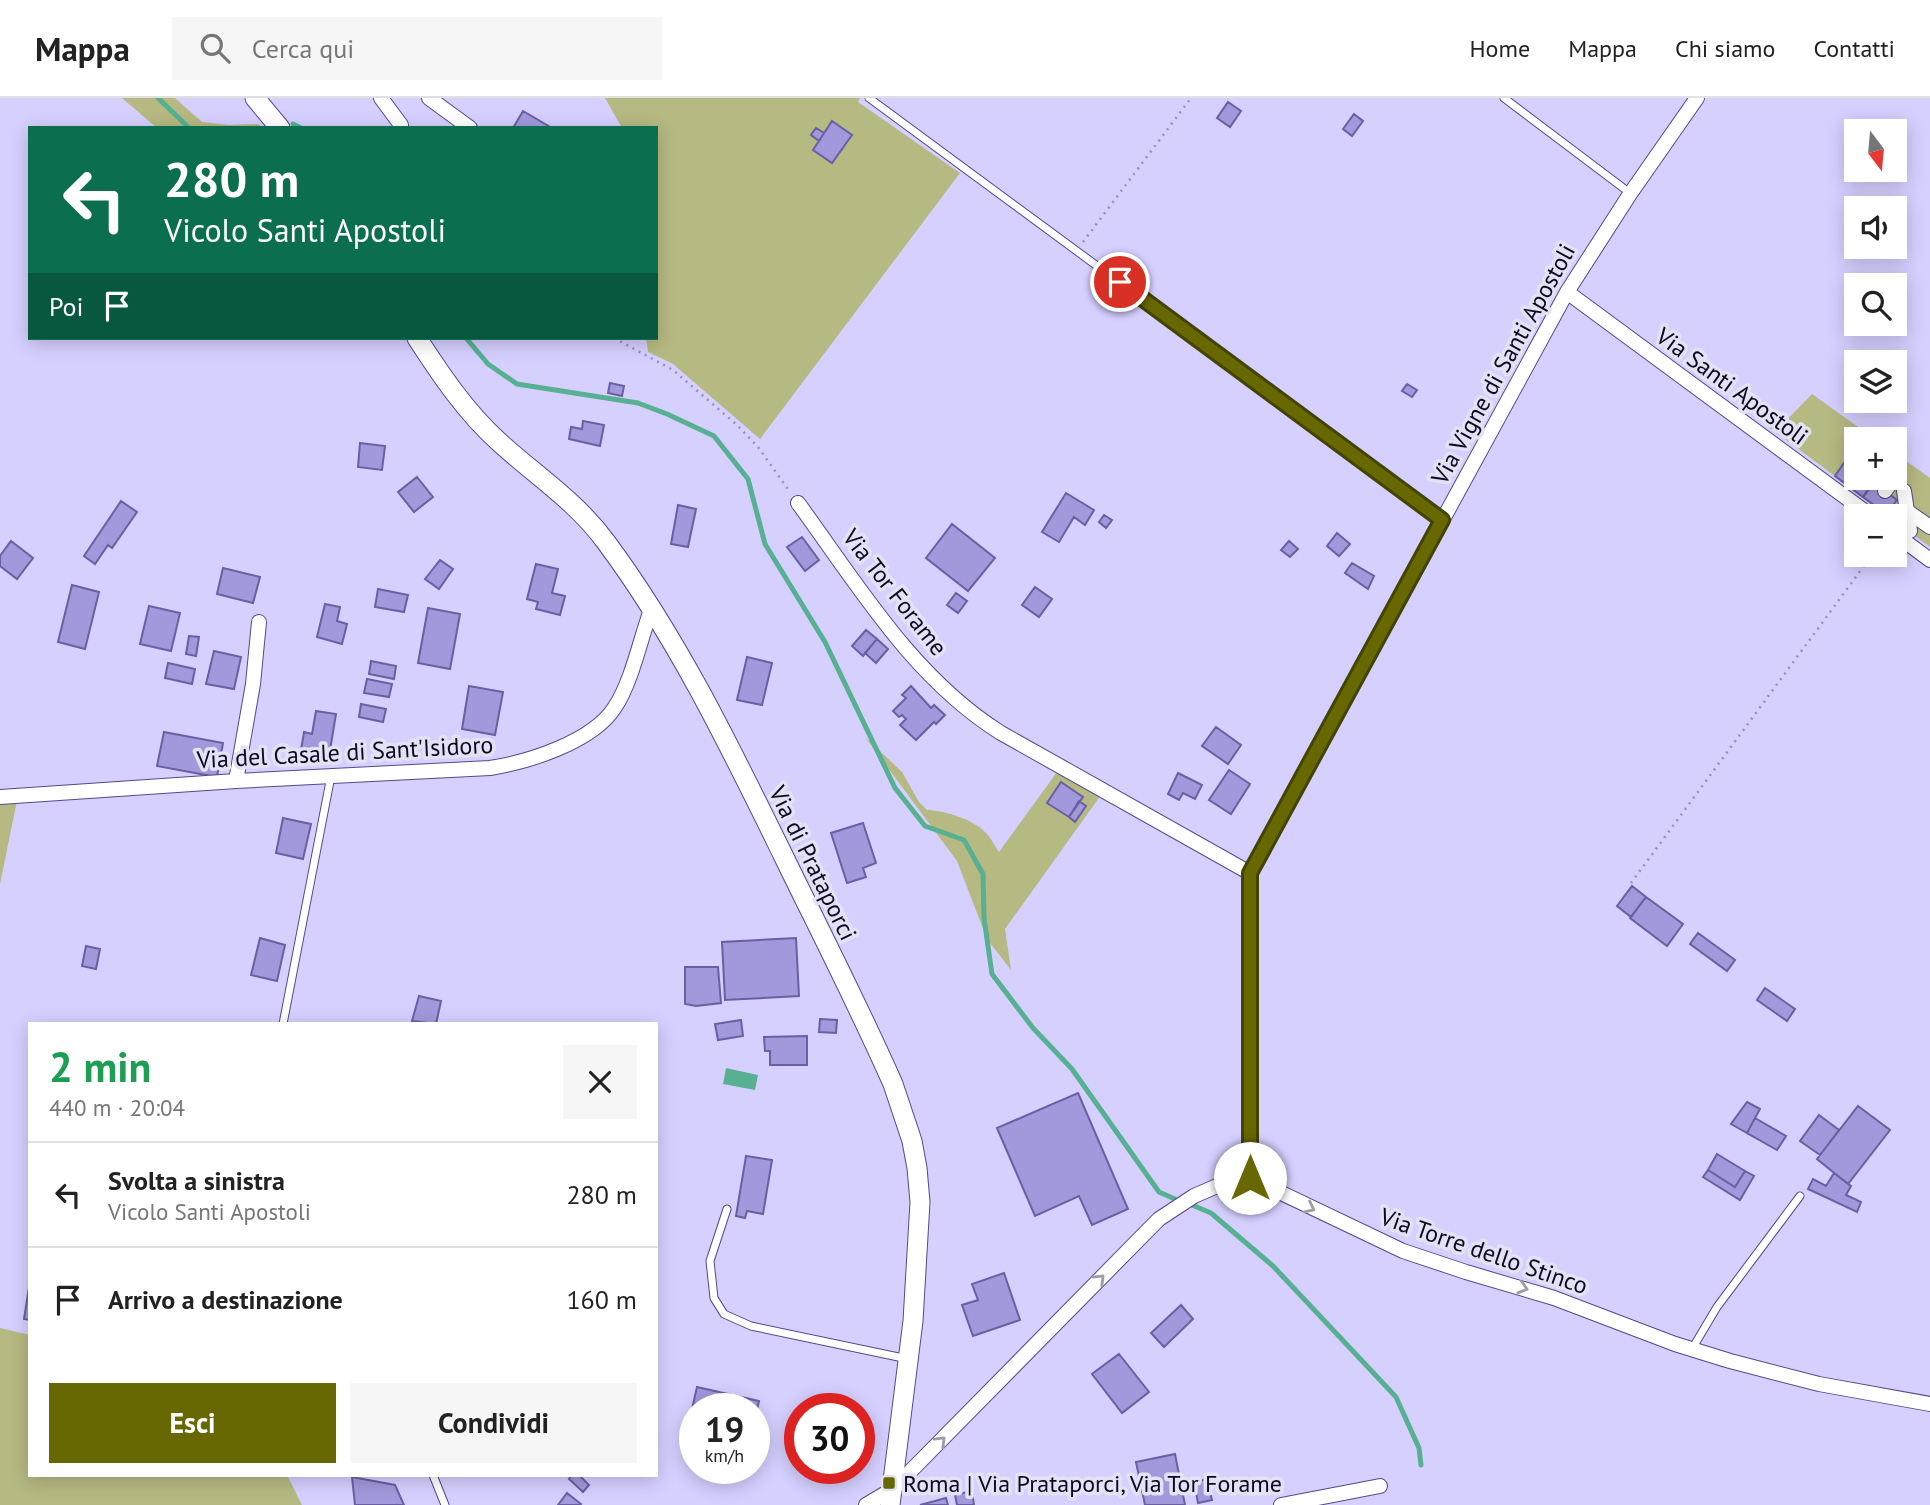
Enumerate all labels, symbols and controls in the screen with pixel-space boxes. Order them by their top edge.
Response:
search box [172,17,662,80]
text: Mappa [35,27,130,70]
icon: search [196,29,234,67]
text: Cerca qui [252,32,354,65]
text: Home [1469,33,1530,64]
text: Mappa [1568,33,1637,64]
text: Chi siamo [1675,33,1775,64]
text: Contatti [1813,33,1895,64]
north arrow [1844,119,1908,182]
map controls [1844,119,1907,567]
text: 280 m [164,147,299,211]
icon: left [49,154,140,245]
button: sound [1844,196,1907,259]
text: Vicolo Santi Apostoli [164,209,446,251]
street label: Via Vigne di Santi Apostoli [1423,238,1582,491]
pin [1090,252,1150,312]
icon: arrive [1101,263,1139,301]
button: search [1844,273,1907,336]
icon: arrive [98,287,136,325]
text: Poi [49,290,84,323]
street label: Via Santi Apostoli [1649,320,1814,452]
button: layers [1844,350,1907,413]
button: + [1844,427,1907,490]
button: − [1844,504,1907,567]
street label: Via Tor Forame [835,522,954,662]
street label: Via del Casale di Sant'Isidoro [195,729,494,775]
street label: Via di Prataporci [762,780,864,945]
text: 2 min [49,1039,151,1094]
button: close [563,1045,637,1119]
text: 440 m · 20:04 [49,1093,185,1122]
position arrow [1213,1141,1287,1215]
text: Svolta a sinistra [108,1164,285,1197]
icon: left [49,1176,87,1214]
text: 280 m [566,1178,637,1211]
text: Vicolo Santi Apostoli [108,1197,311,1226]
one-way arrow [1303,1199,1315,1213]
street label: Via Torre dello Stinco [1375,1201,1592,1301]
one-way arrow [1092,1274,1105,1287]
one-way arrow [1516,1280,1528,1294]
icon: arrive [49,1281,87,1319]
text: Arrivo a destinazione [108,1283,343,1316]
text: 160 m [566,1283,637,1316]
button: Esci [49,1383,336,1463]
button: Condividi [350,1383,637,1463]
speed limit sign: 30 [784,1393,875,1484]
text: 19 [705,1406,744,1452]
one-way arrow [932,1436,945,1449]
text: km/h [705,1444,744,1467]
place label: Roma | Via Prataporci, Via Tor Forame [903,1468,1282,1499]
marker: Roma | Via Prataporci, Via Tor Forame [881,1475,897,1491]

